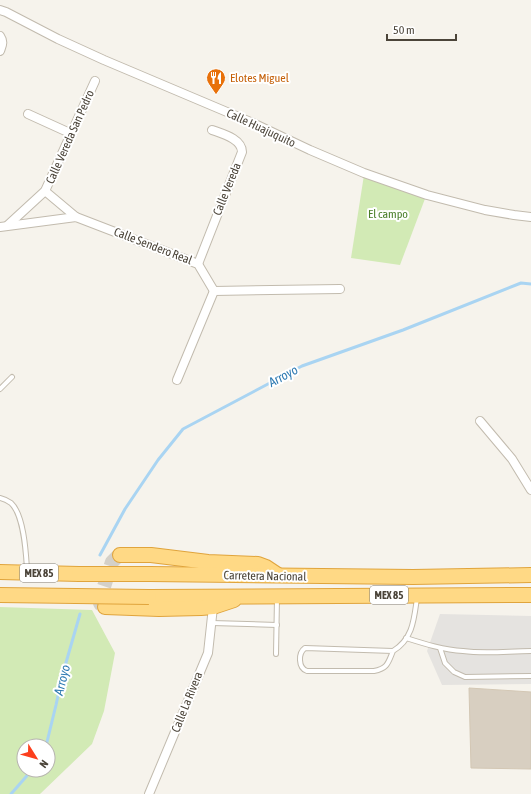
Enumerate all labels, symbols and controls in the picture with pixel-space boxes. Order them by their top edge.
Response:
scale bar [387,16,456,42]
text: 50 m [393,23,415,37]
restaurant icon: Elotes Miguel [205,67,227,95]
place label: Elotes Miguel [230,71,290,85]
street label: Calle Vereda San Pedro [43,88,97,186]
street label: Calle Huajuquito [224,106,298,150]
street label: Calle Vereda [210,161,244,217]
park label: El campo [368,207,408,221]
street label: Calle Sendero Real [112,225,195,268]
water label: Arroyo [265,362,300,390]
road number: MEX 85 [20,564,58,582]
street label: Carretera Nacional [223,568,307,584]
road number: MEX 85 [370,586,408,604]
water label: Arroyo [51,663,73,698]
street label: Calle La Rivera [169,670,205,734]
north arrow [16,738,56,778]
text: N [37,758,51,770]

